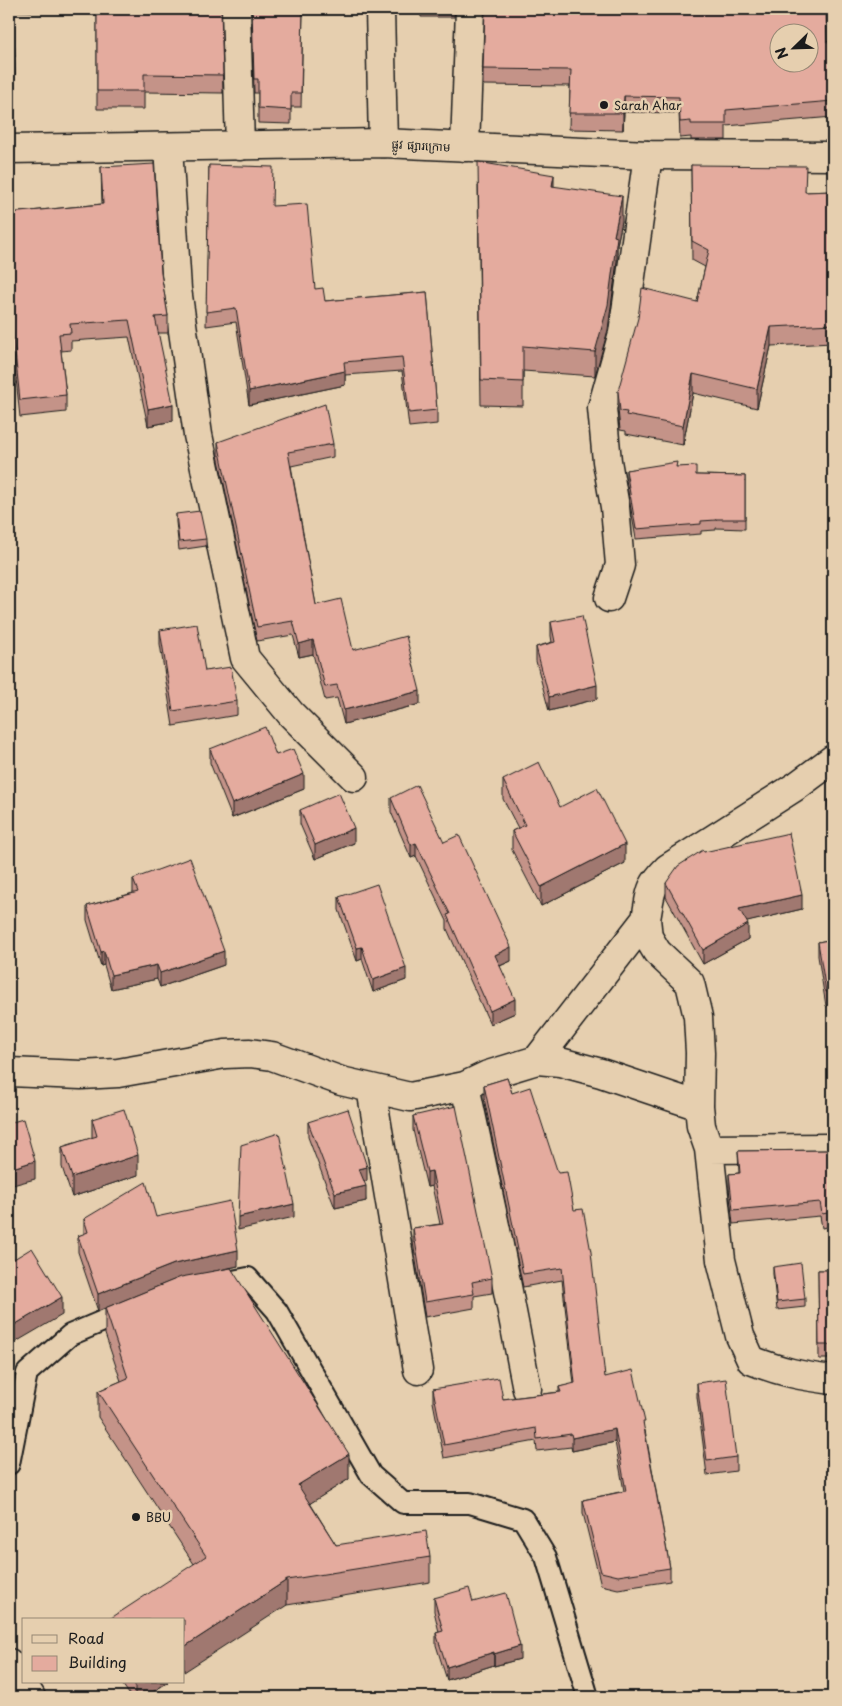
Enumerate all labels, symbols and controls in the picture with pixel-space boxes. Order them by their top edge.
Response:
north arrow [770,22,820,72]
text: N [770,44,793,62]
place label: Sarah Ahar [614,96,682,114]
marker: Sarah Ahar [598,99,610,111]
street label: ផ្លូវ ផ្សារក្រោម [391,134,451,158]
place label: BBU [146,1508,171,1526]
marker: BBU [130,1511,142,1523]
legend [22,1618,185,1684]
text: Road [68,1626,104,1649]
text: Building [68,1650,127,1673]

